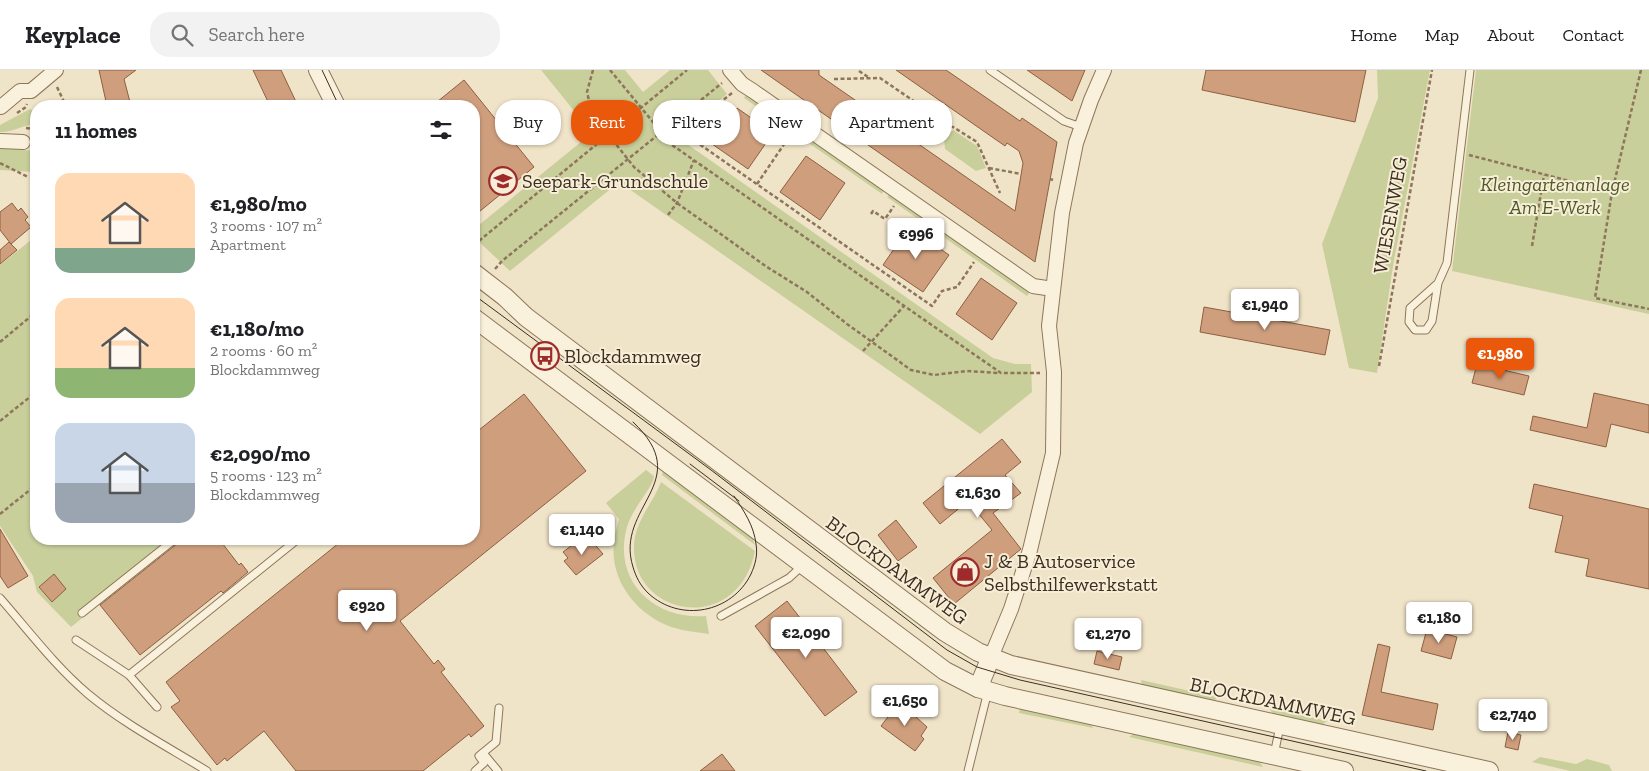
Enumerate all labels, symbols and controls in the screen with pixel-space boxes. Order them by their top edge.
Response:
search box [150,12,500,57]
text: Keyplace [25,20,120,49]
icon: search [168,21,196,49]
text: Search here [208,23,305,46]
text: Home [1350,24,1397,46]
text: Map [1425,24,1459,46]
text: About [1487,24,1534,46]
text: Contact [1562,24,1624,46]
chip: Buy [495,100,561,145]
chip: Rent [571,100,643,145]
chip: Filters [653,100,740,145]
chip: New [750,100,821,145]
chip: Apartment [831,100,952,145]
icon: filters [427,116,455,144]
text: 11 homes [55,118,137,143]
street label: WIESENWEG [1368,154,1412,275]
school or university icon: Seepark-Grundschule [488,166,518,196]
place label: Seepark-Grundschule [522,169,708,193]
park label: Kleingartenanlage Am E-Werk [1480,172,1630,219]
text: €1,980/mo [210,191,307,216]
icon: home [95,193,155,253]
text: 3 rooms · 107 m² [210,216,322,235]
pin: €996 [886,218,946,260]
text: €996 [898,224,934,243]
text: Apartment [210,235,286,254]
pin: €1,940 [1224,288,1306,331]
text: €1,940 [1242,295,1288,314]
text: €1,180/mo [210,316,304,341]
icon: home [95,318,155,378]
pin: €1,980 [1459,338,1541,380]
text: 2 rooms · 60 m² [210,341,317,360]
bus stop icon: Blockdammweg [530,341,560,371]
place label: Blockdammweg [564,344,701,368]
text: €1,980 [1477,344,1523,363]
text: Blockdammweg [210,360,320,379]
text: €2,090/mo [210,441,310,466]
icon: home [95,443,155,503]
text: 5 rooms · 123 m² [210,466,322,485]
pin: €1,630 [937,476,1019,519]
text: €1,630 [955,483,1001,502]
text: Blockdammweg [210,485,320,504]
street label: BLOCKDAMMWEG [821,511,973,630]
pin: €1,140 [541,514,623,556]
text: €1,140 [560,520,604,539]
place label: J & B Autoservice Selbsthilfewerkstatt [984,549,1158,596]
shop icon: J & B Autoservice Selbsthilfewerkstatt [950,557,980,587]
pin: €920 [337,590,397,632]
text: €920 [349,596,385,615]
pin: €1,180 [1398,602,1480,644]
text: €1,180 [1417,608,1461,627]
pin: €2,090 [765,616,847,659]
pin: €1,270 [1067,618,1149,660]
text: €2,090 [782,623,830,642]
text: €1,270 [1085,624,1131,643]
street label: BLOCKDAMMWEG [1188,672,1358,730]
pin: €1,650 [864,684,946,727]
text: €1,650 [882,691,928,710]
pin: €2,740 [1472,698,1554,741]
text: €2,740 [1489,705,1537,724]

